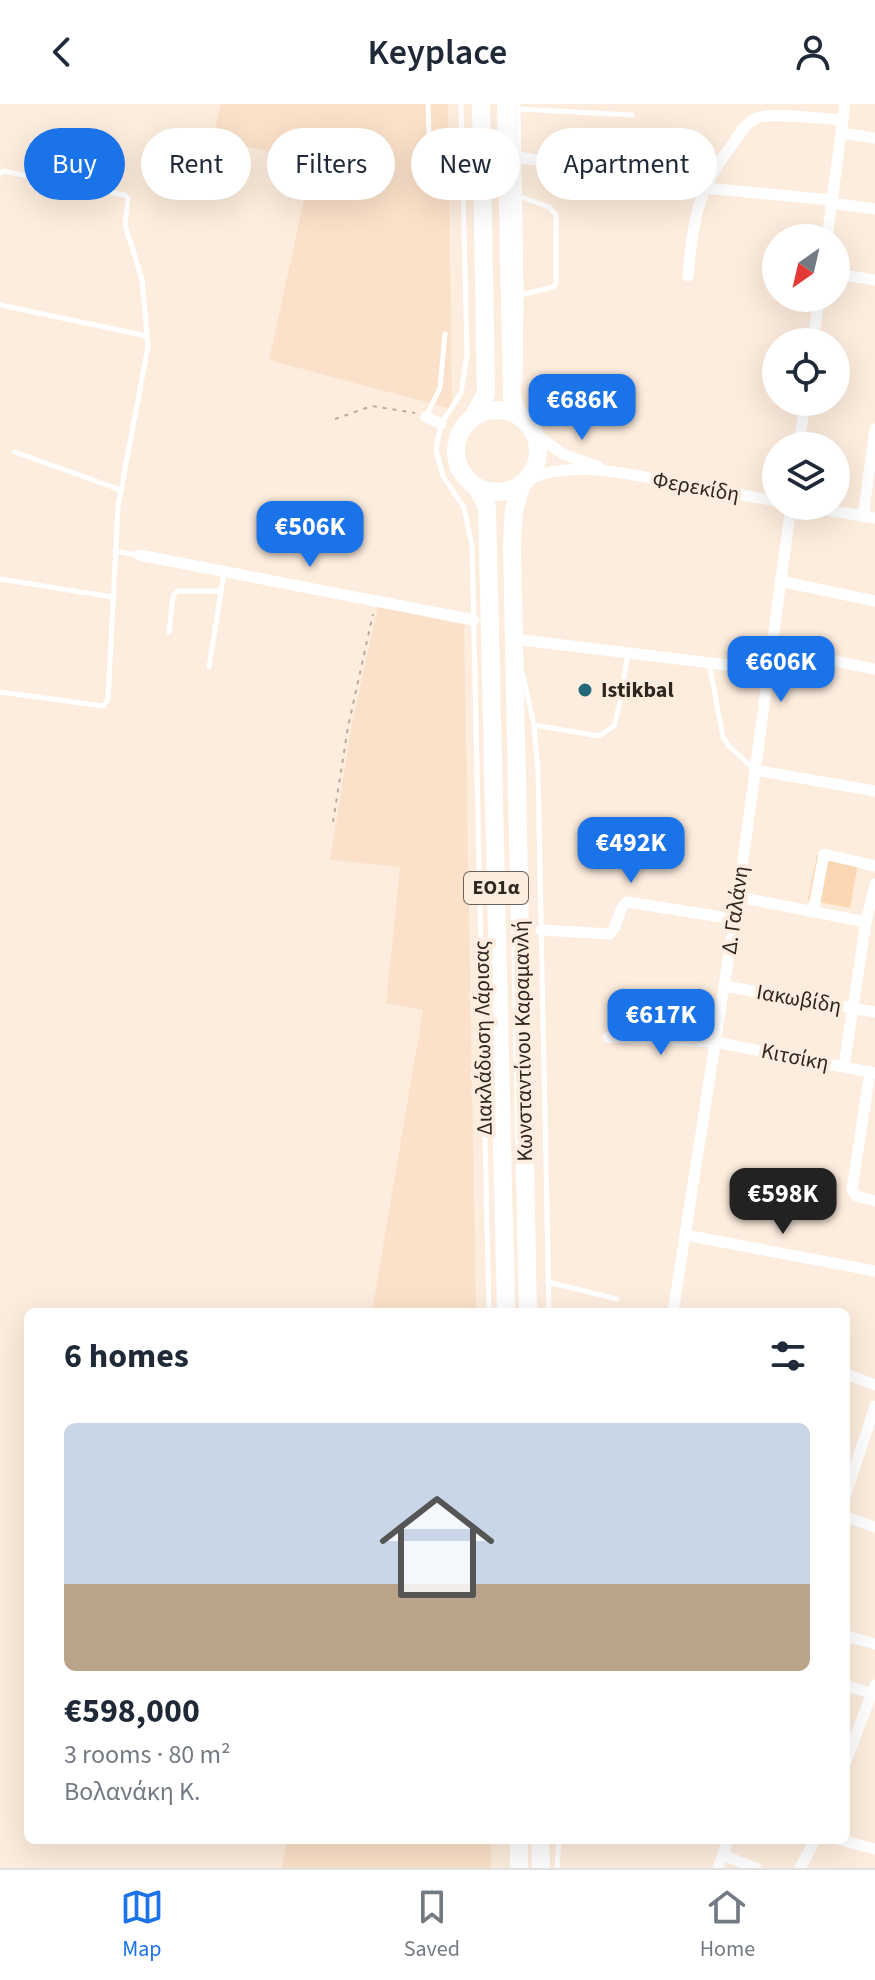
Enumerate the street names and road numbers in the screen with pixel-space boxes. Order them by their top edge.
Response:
street label: Φερεκίδη [650,464,742,510]
street label: Δ. Γαλάνη [713,864,757,956]
road number: ΕΟ1α [464,872,528,904]
street label: Κωνσταντίνου Καραμανλή [505,920,541,1162]
street label: Διακλάδωση Λάρισας [465,940,501,1136]
street label: Ιακωβίδη [754,976,844,1022]
street label: Κιτσίκη [758,1035,832,1079]

